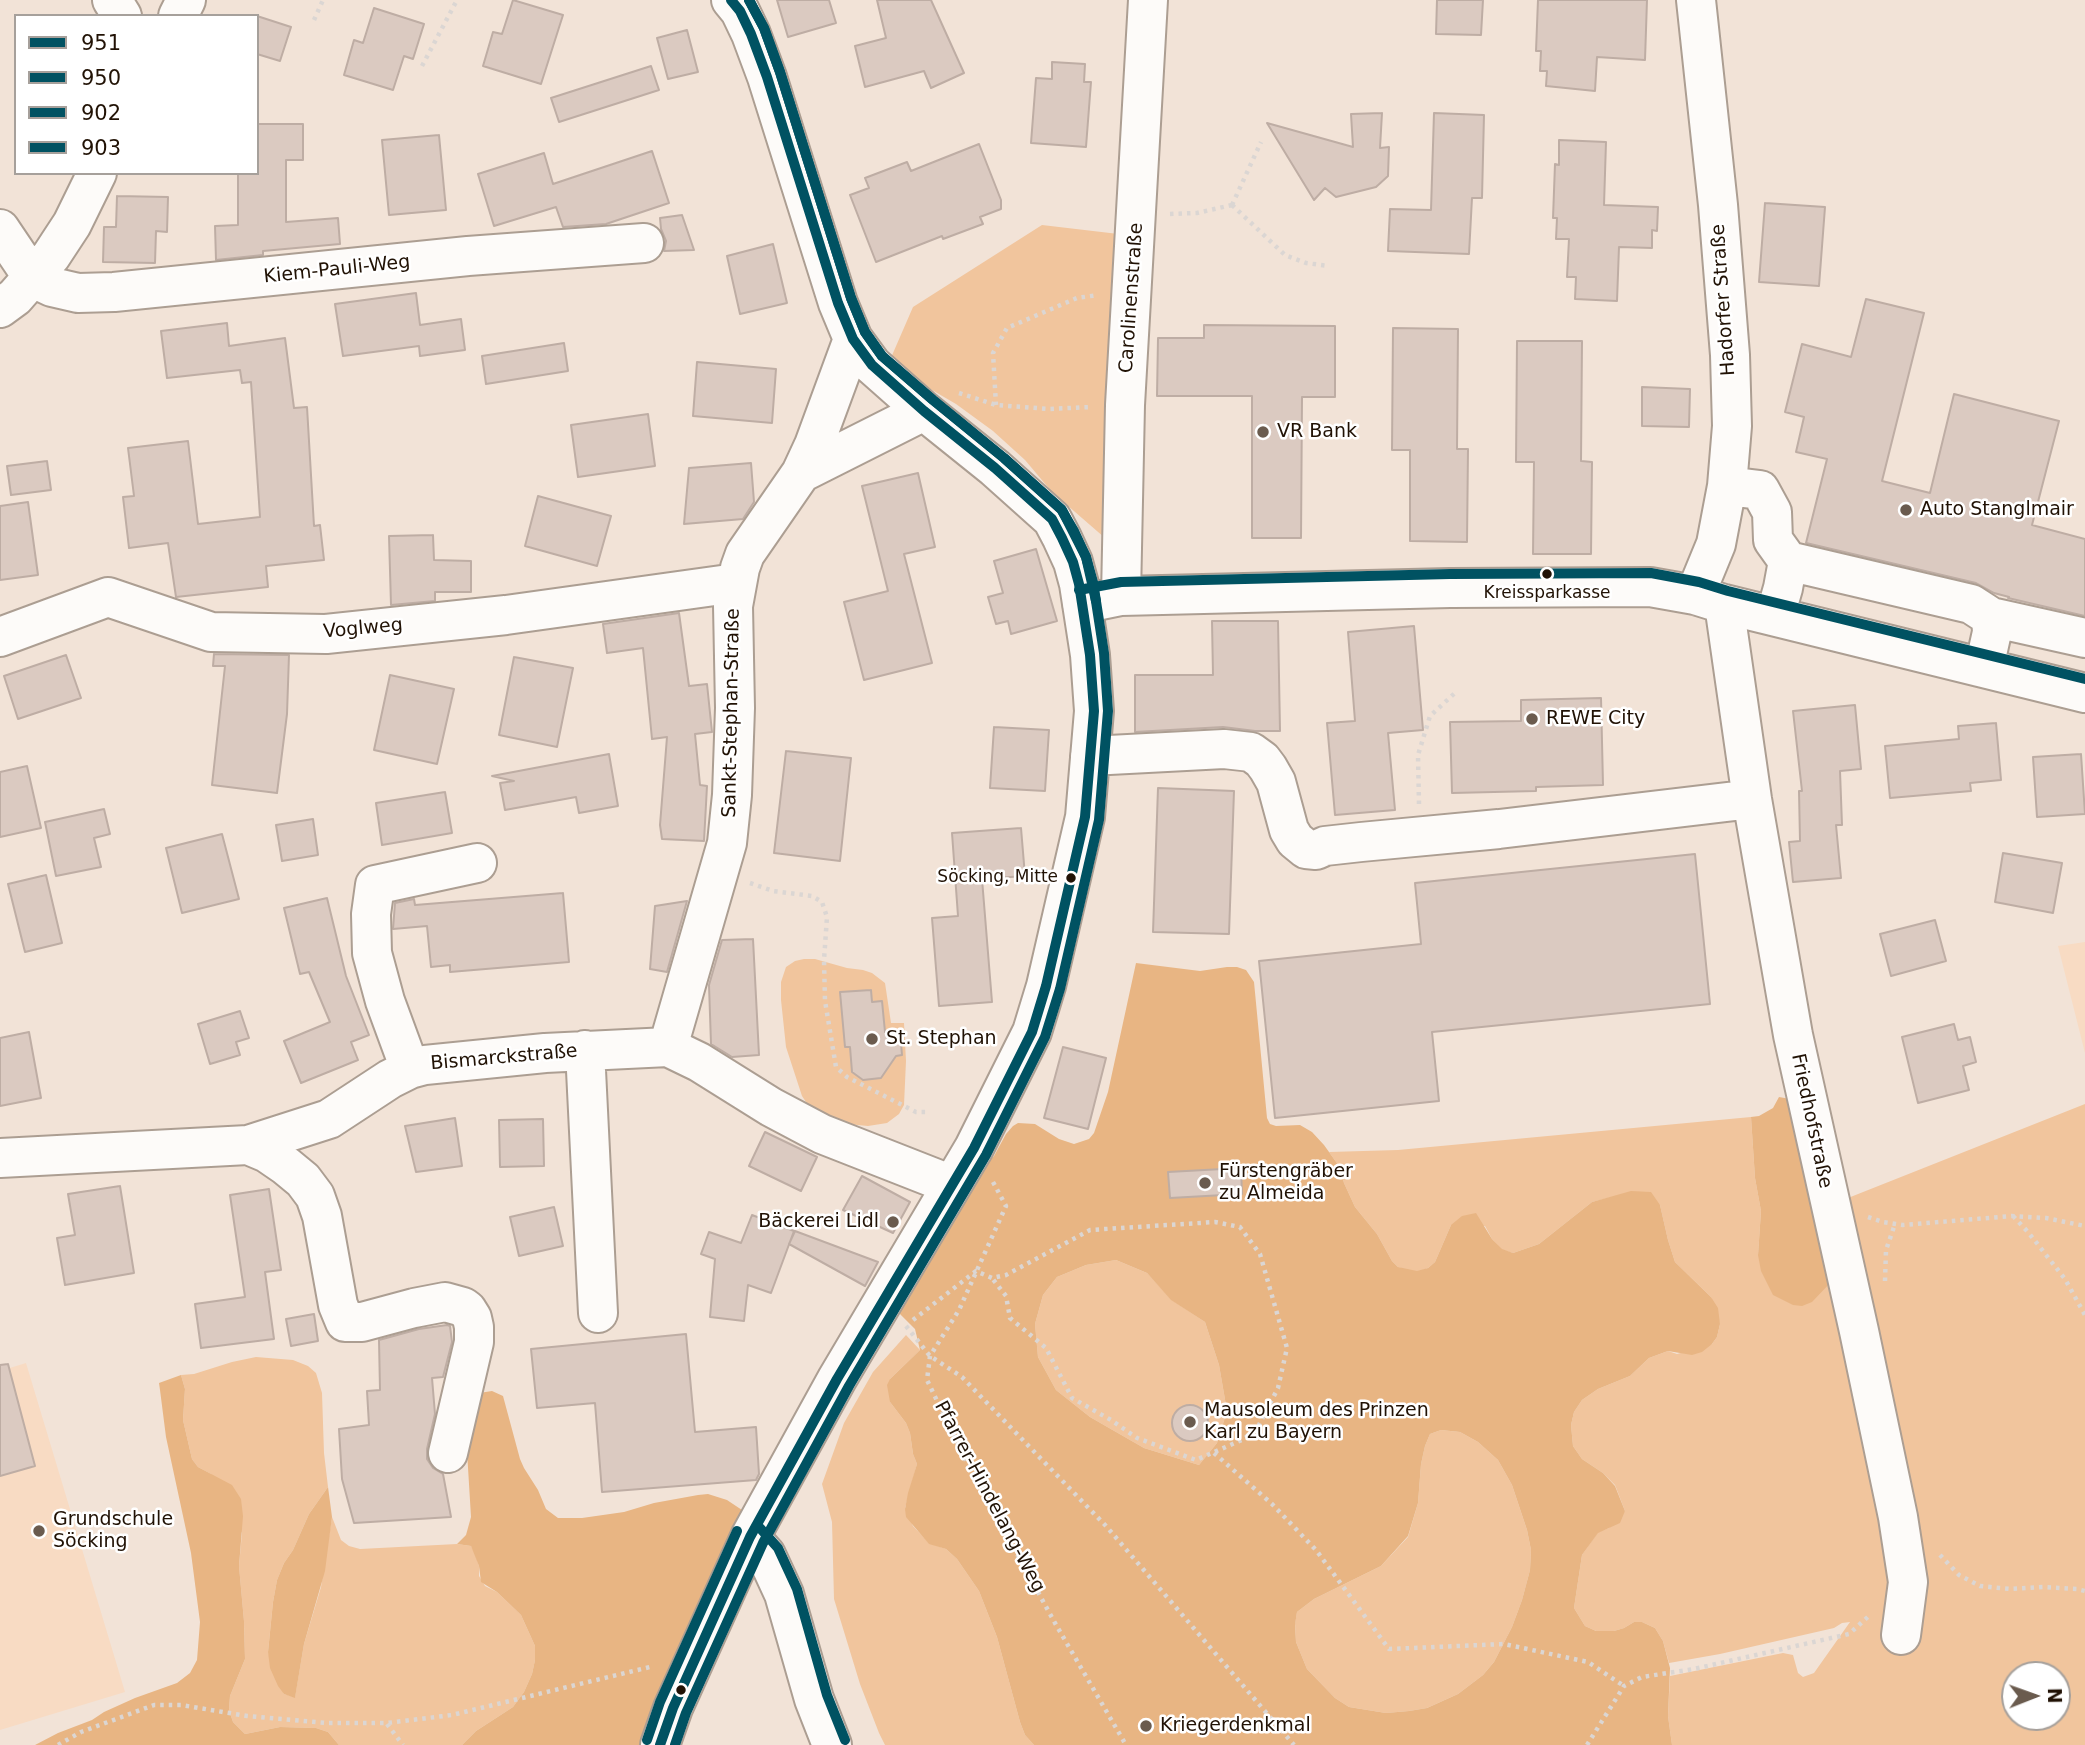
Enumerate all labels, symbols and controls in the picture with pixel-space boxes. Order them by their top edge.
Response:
legend [14,14,259,175]
text: 951 [81,31,121,55]
text: 950 [81,66,121,90]
text: 902 [81,101,121,125]
text: 903 [81,136,121,160]
street label: Carolinenstraße [1115,222,1149,374]
street label: Hadorfer Straße [1707,223,1741,377]
street label: Kiem-Pauli-Weg [263,251,411,289]
place label: VR Bank [1277,421,1357,443]
marker: VR Bank [1255,424,1271,440]
place label: Auto Stanglmair [1920,499,2074,521]
marker: Auto Stanglmair [1898,502,1914,518]
marker: Kreissparkasse [1540,567,1554,581]
place label: Kreissparkasse [1484,584,1610,604]
street label: Sankt-Stephan-Straße [719,608,745,818]
street label: Voglweg [322,614,404,644]
place label: REWE City [1546,708,1645,730]
marker: REWE City [1524,711,1540,727]
place label: Söcking, Mitte [937,868,1058,888]
marker: Söcking, Mitte [1064,871,1078,885]
place label: St. Stephan [886,1028,997,1050]
marker: St. Stephan [864,1031,880,1047]
street label: Bismarckstraße [429,1040,579,1076]
street label: Friedhofstraße [1786,1052,1836,1190]
place label: Fürstengräber zu Almeida [1219,1161,1353,1205]
marker: Fürstengräber zu Almeida [1197,1175,1213,1191]
place label: Bäckerei Lidl [758,1211,879,1233]
marker: Bäckerei Lidl [885,1214,901,1230]
street label: Pfarrer-Hindelang-Weg [929,1397,1049,1597]
place label: Mausoleum des Prinzen Karl zu Bayern [1204,1400,1429,1444]
marker: Mausoleum des Prinzen Karl zu Bayern [1182,1414,1198,1430]
place label: Grundschule Söcking [53,1509,173,1553]
marker: Grundschule Söcking [31,1523,47,1539]
north arrow [2001,1661,2071,1731]
unlabelled marker [674,1683,688,1697]
text: N [2044,1688,2066,1704]
place label: Kriegerdenkmal [1160,1715,1311,1737]
marker: Kriegerdenkmal [1138,1718,1154,1734]

